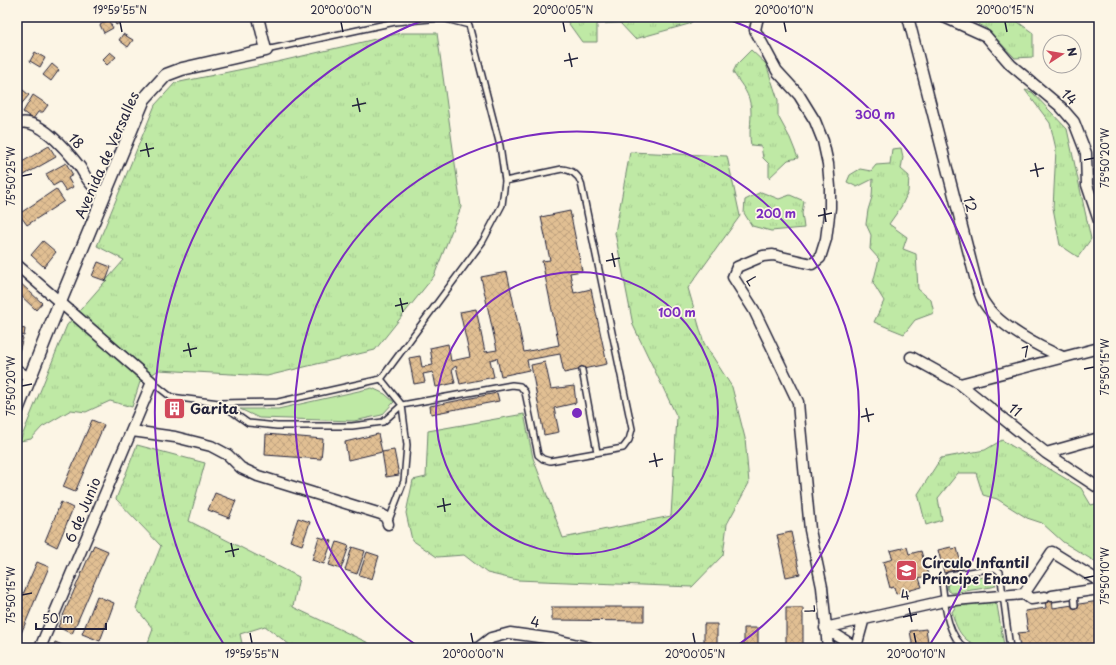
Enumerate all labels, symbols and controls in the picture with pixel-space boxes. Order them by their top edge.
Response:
text: 19°59'55"N [93,2,147,17]
text: 20°00'00"N [310,2,372,17]
text: 20°00'05"N [533,2,594,17]
text: 20°00'10"N [755,2,814,17]
text: 20°00'15"N [976,2,1034,17]
north arrow [1042,34,1082,74]
text: N [1063,46,1082,58]
street label: 14 [1056,84,1082,110]
street label: Avenida de Versalles [69,88,144,222]
text: 300 m [855,105,895,123]
text: 75°50'20"W [1097,127,1112,188]
street label: 18 [64,128,89,153]
text: 75°50'25"W [3,146,18,206]
street label: 12 [958,193,983,214]
text: 200 m [756,204,796,222]
street label: L [741,272,763,290]
text: 100 m [658,303,696,321]
text: 75°50'15"W [1097,338,1112,395]
street label: 7 [1019,340,1032,363]
text: 75°50'20"W [3,355,18,416]
building icon: Garita [162,396,188,422]
place label: Garita [190,398,239,419]
street label: 11 [1004,398,1026,421]
centre of rings [570,406,584,420]
street label: 6 de Junio [59,474,106,546]
text: 75°50'10"W [1097,546,1112,605]
place label: Círculo Infantil Príncipe Enano [922,552,1029,589]
school or university icon: Círculo Infantil Príncipe Enano [893,558,919,584]
text: 75°50'15"W [3,566,18,623]
street label: 4 [898,583,912,606]
street label: L [799,604,820,614]
scale bar [36,605,106,631]
text: 50 m [42,609,73,627]
street label: 4 [529,610,541,633]
text: 19°59'55"N [225,646,279,661]
text: 20°00'00"N [442,646,504,661]
text: 20°00'05"N [665,646,726,661]
text: 20°00'10"N [887,646,946,661]

